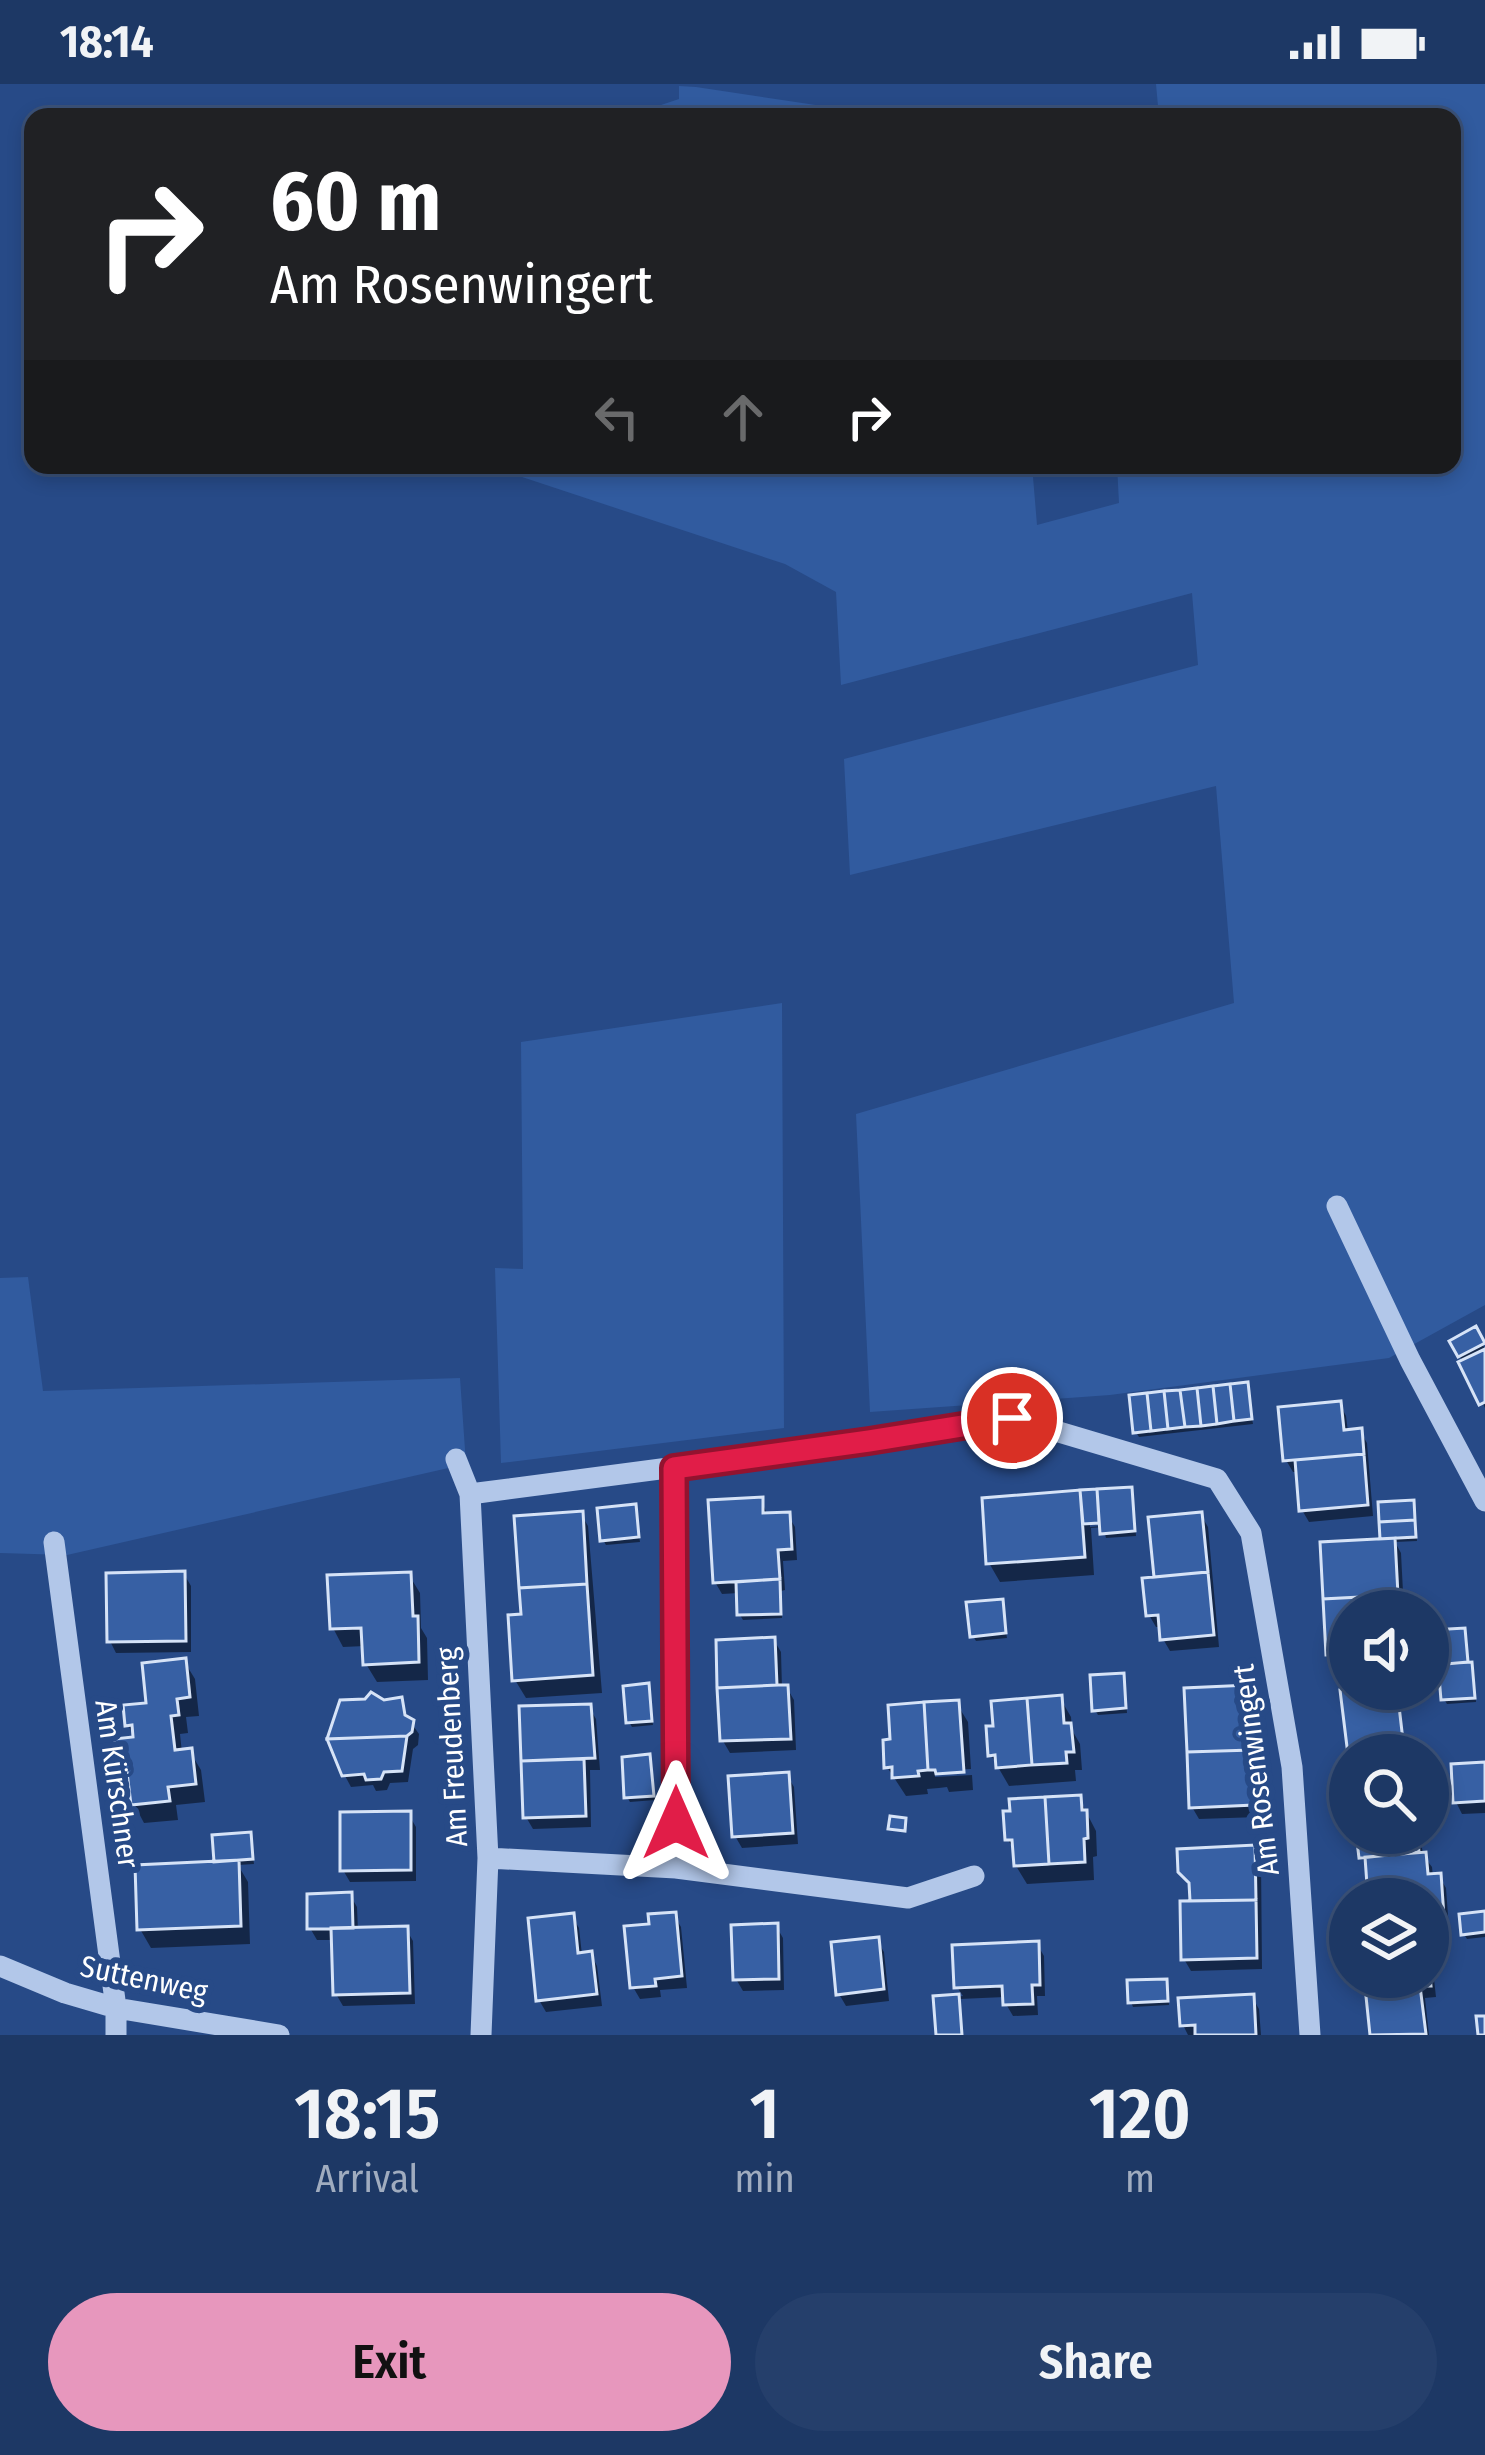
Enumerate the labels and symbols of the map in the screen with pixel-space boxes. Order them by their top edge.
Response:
pin [961,1367,1063,1469]
street label: Am Freudenberg [429,1645,475,1848]
street label: Am Rosenwingert [1225,1662,1287,1878]
street label: Am Kürschner [87,1697,147,1871]
position arrow [613,1760,739,1886]
street label: Suttenweg [77,1948,212,2010]

